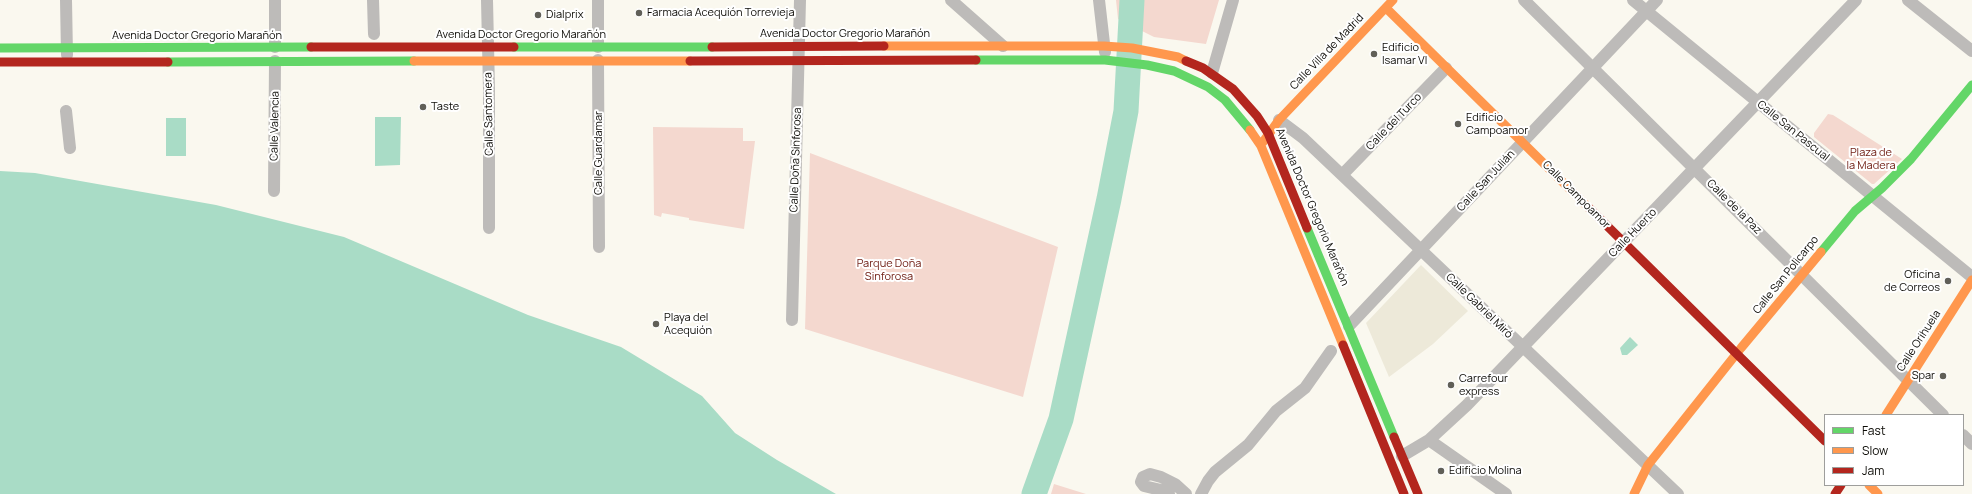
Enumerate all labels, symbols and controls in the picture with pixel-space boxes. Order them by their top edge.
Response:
place label: Farmacia Acequión Torrevieja [647,6,794,20]
place label: Dialprix [546,8,583,22]
marker: Farmacia Acequión Torrevieja [634,8,644,18]
marker: Dialprix [533,10,543,20]
street label: Calle Villa de Madrid [1287,11,1367,93]
street label: Avenida Doctor Gregorio Marañón [760,27,930,41]
street label: Avenida Doctor Gregorio Marañón [436,28,606,42]
street label: Avenida Doctor Gregorio Marañón [112,29,282,43]
place label: Edificio Isamar VI [1382,41,1427,67]
marker: Edificio Isamar VI [1369,49,1379,59]
street label: Calle Santomera [482,72,496,156]
street label: Calle Valencia [268,91,282,161]
street label: Calle del Turco [1363,91,1425,153]
street label: Calle San Pascual [1754,98,1832,164]
place label: Taste [431,100,459,114]
marker: Taste [418,102,428,112]
street label: Calle Doña Sinforosa [788,107,804,213]
street label: Calle Guardamar [592,111,606,195]
place label: Edificio Campoamor [1466,111,1528,137]
marker: Edificio Campoamor [1453,119,1463,129]
street label: Avenida Doctor Gregorio Marañón [1273,126,1351,288]
park label: Plaza de la Madera [1846,146,1896,172]
street label: Calle San Julián [1454,148,1518,214]
street label: Calle Campoamor [1540,159,1612,231]
street label: Calle de la Paz [1704,177,1764,237]
street label: Calle Huerto [1606,206,1660,260]
street label: Calle San Policarpo [1750,233,1822,317]
park label: Parque Doña Sinforosa [857,257,921,283]
place label: Oficina de Correos [1884,268,1940,294]
street label: Calle Gabriel Miró [1443,271,1515,341]
marker: Oficina de Correos [1943,276,1953,286]
street label: Calle Orihuela [1894,308,1944,374]
place label: Playa del Acequión [664,311,712,337]
marker: Playa del Acequión [651,319,661,329]
place label: Spar [1912,369,1935,383]
marker: Spar [1938,371,1948,381]
place label: Carrefour express [1459,372,1508,398]
marker: Carrefour express [1446,380,1456,390]
legend [1824,414,1964,486]
text: Fast [1862,422,1886,439]
text: Slow [1862,442,1888,459]
text: Jam [1862,462,1884,479]
place label: Edificio Molina [1449,464,1522,478]
marker: Edificio Molina [1436,466,1446,476]

